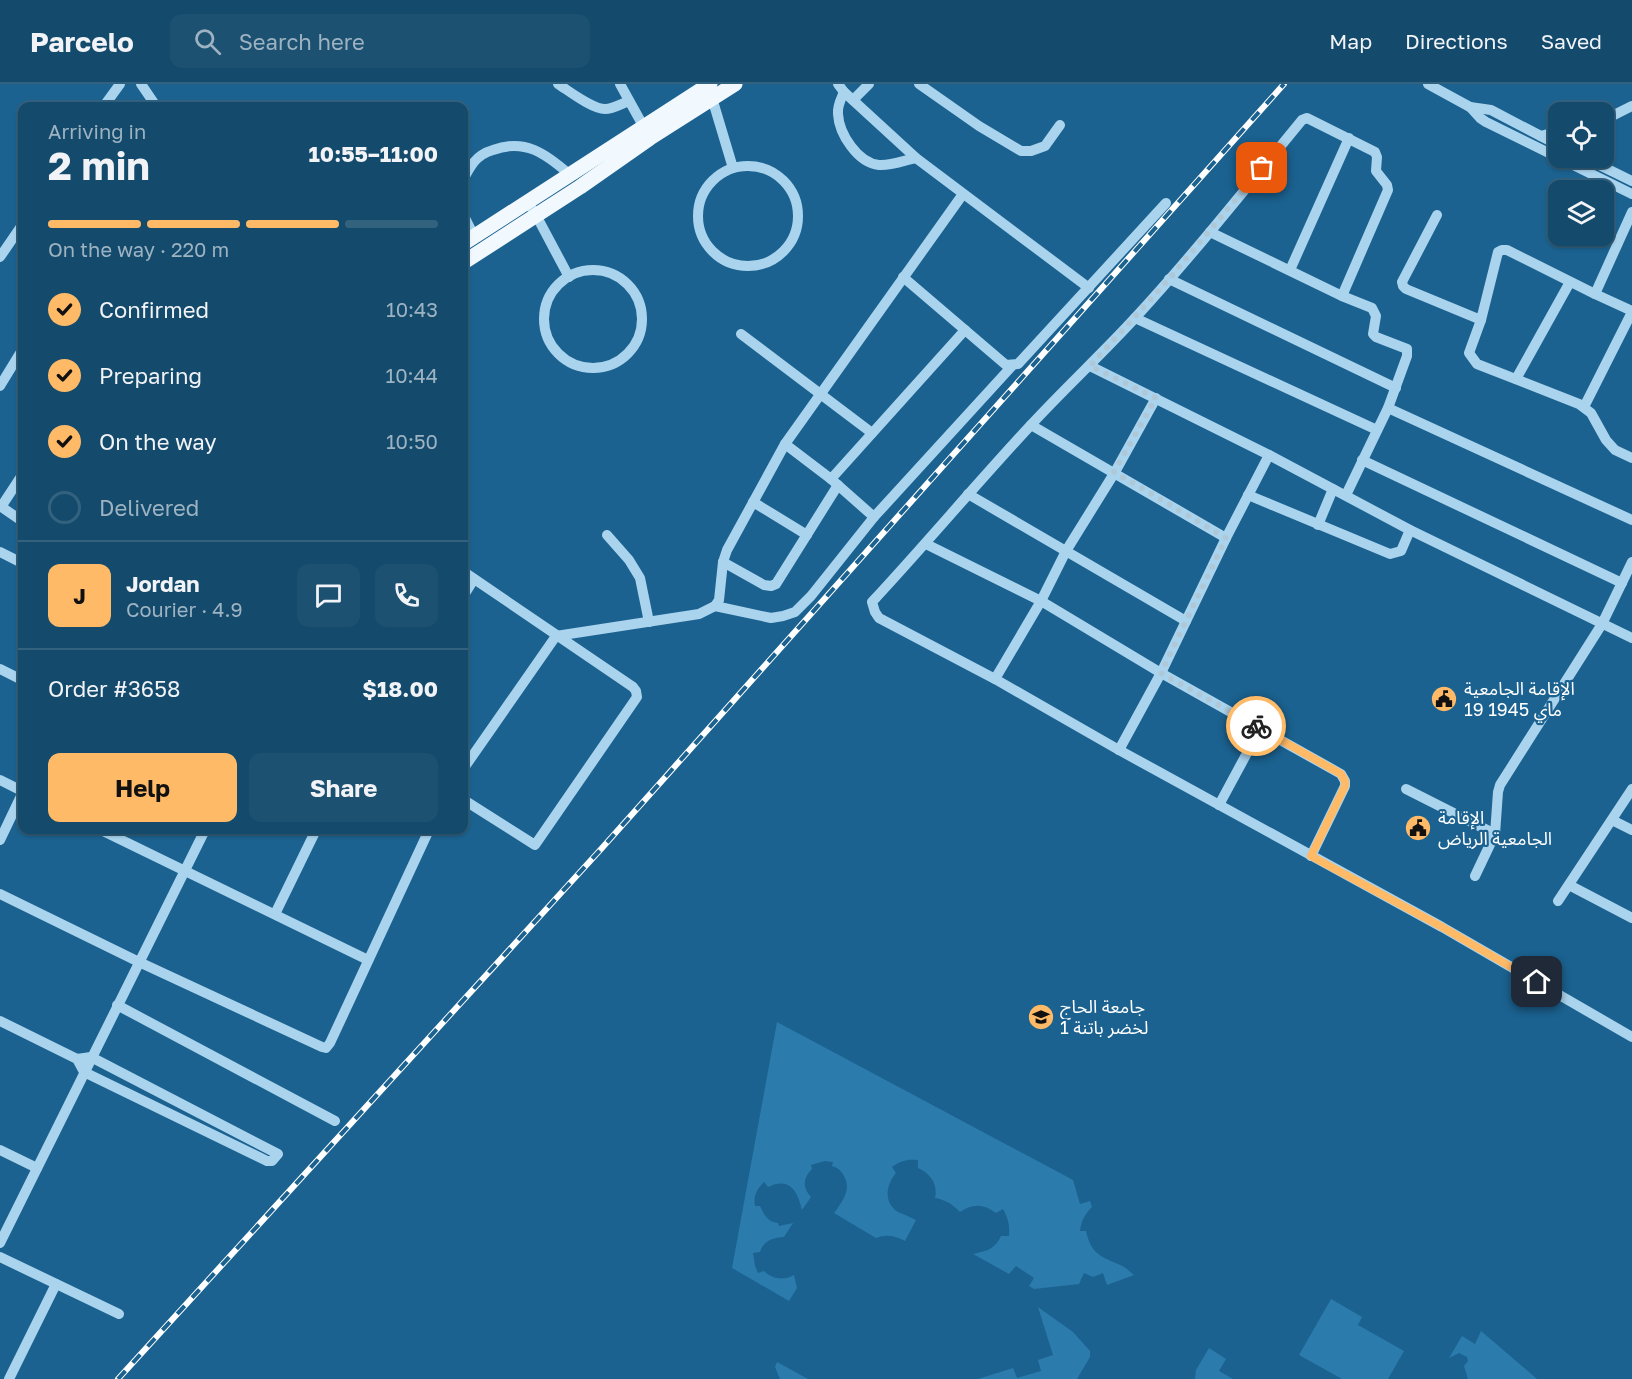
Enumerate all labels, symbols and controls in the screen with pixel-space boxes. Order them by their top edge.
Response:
search box [170,14,590,68]
text: Parcelo [30,25,134,58]
icon: search [191,25,224,58]
text: Search here [239,28,365,55]
text: Map [1329,28,1372,54]
text: Directions [1405,28,1508,54]
text: Saved [1541,28,1602,54]
map controls [1548,102,1614,246]
button: locate [1548,102,1614,168]
text: Arriving in [48,119,146,143]
text: 10:55–11:00 [309,140,438,167]
text: 2 min [48,142,150,189]
pin [1236,142,1287,193]
icon: bag [1245,151,1278,184]
button: layers [1548,180,1614,246]
text: On the way · 220 m [48,237,229,261]
icon: check [48,293,81,326]
text: Confirmed [99,296,209,323]
text: 10:43 [386,297,438,321]
icon: check [48,359,81,392]
text: Preparing [99,362,202,389]
text: 10:44 [386,363,438,387]
icon: check [48,425,81,458]
text: On the way [99,428,217,455]
text: 10:50 [386,429,438,453]
text: Delivered [99,494,199,521]
button: chat [297,564,360,627]
button: phone [375,564,438,627]
text: Jordan [126,570,200,597]
text: J [73,582,86,609]
text: Courier · 4.9 [126,597,243,621]
text: Order #3658 [48,675,180,702]
text: $18.00 [362,675,438,702]
place label: الإقامة الجامعية 19 ماي 1945 [1464,677,1575,723]
public building icon: الإقامة الجامعية 19 ماي 1945 [1429,684,1459,714]
courier [1226,696,1286,756]
icon: bike [1240,710,1273,743]
button: Help [48,753,237,822]
button: Share [249,753,438,822]
place label: الإقامة الجامعية الرياض [1438,806,1552,850]
public building icon: الإقامة الجامعية الرياض [1403,813,1433,843]
pin [1511,956,1562,1007]
icon: home [1520,965,1553,998]
place label: جامعة الحاج لخضر باتنة 1 [1060,995,1148,1039]
school or university icon: جامعة الحاج لخضر باتنة 1 [1026,1002,1056,1032]

